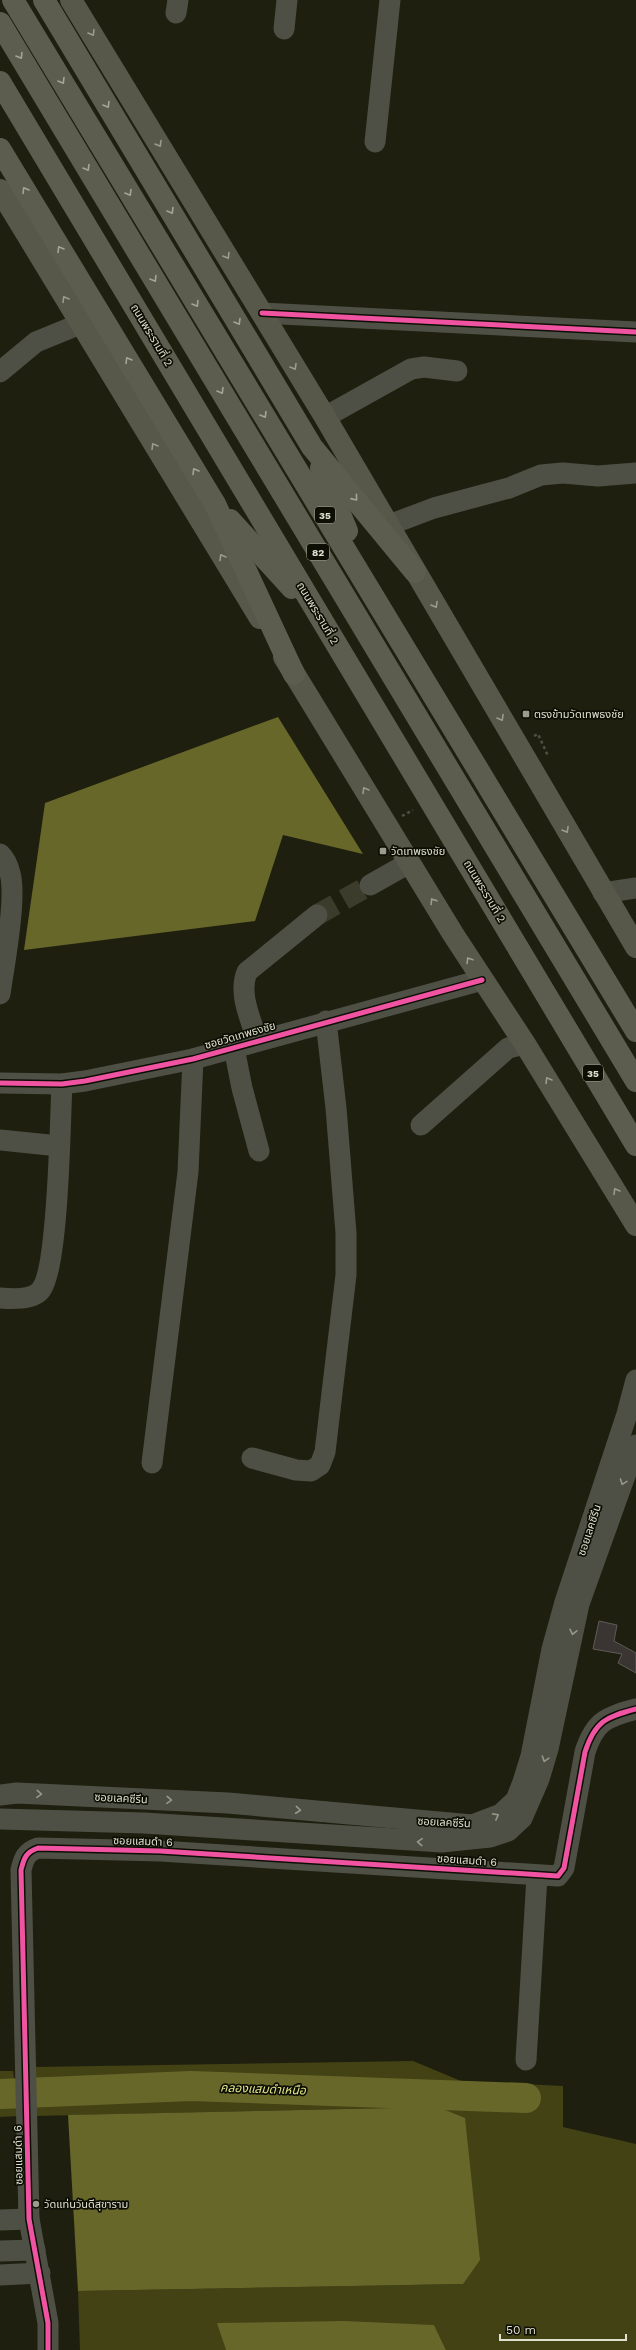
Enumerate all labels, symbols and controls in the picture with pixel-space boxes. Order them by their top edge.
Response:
one-way arrow [87,29,94,36]
one-way arrow [15,52,23,59]
one-way arrow [57,77,64,84]
one-way arrow [103,101,110,108]
one-way arrow [155,140,162,147]
one-way arrow [82,164,90,171]
one-way arrow [22,187,29,194]
one-way arrow [124,189,131,196]
one-way arrow [166,207,174,214]
one-way arrow [58,246,65,253]
one-way arrow [222,252,229,259]
one-way arrow [149,275,157,282]
one-way arrow [62,296,70,303]
one-way arrow [192,300,199,307]
street label: ถนนพระรามที่ 2 [128,301,177,369]
one-way arrow [233,318,241,325]
one-way arrow [125,357,132,364]
one-way arrow [289,363,297,370]
one-way arrow [216,387,224,394]
one-way arrow [259,411,266,418]
one-way arrow [152,443,159,450]
one-way arrow [193,468,200,475]
one-way arrow [350,494,357,501]
road number: 35 [315,507,335,523]
road number: 82 [307,544,329,560]
one-way arrow [220,554,227,561]
street label: ถนนพระรามที่ 2 [294,579,343,647]
one-way arrow [430,601,438,608]
place label: ตรงข้ามวัดเทพธงชัย [534,708,624,721]
marker: ตรงข้ามวัดเทพธงชัย [521,709,531,719]
one-way arrow [496,714,503,721]
one-way arrow [362,787,369,794]
one-way arrow [562,826,569,833]
place label: วัดเทพธงชัย [391,845,445,858]
marker: วัดเทพธงชัย [378,846,388,856]
street label: ถนนพระรามที่ 2 [461,857,510,925]
one-way arrow [430,898,437,905]
one-way arrow [467,957,474,964]
street label: ซอยวัดเทพธงชัย [203,1019,277,1052]
road number: 35 [583,1065,603,1081]
one-way arrow [545,1077,552,1084]
one-way arrow [613,1188,620,1195]
one-way arrow [619,1479,628,1486]
street label: ซอยเลคซีรีน [575,1503,604,1558]
one-way arrow [569,1629,577,1635]
one-way arrow [541,1755,550,1762]
one-way arrow [36,1790,42,1799]
street label: ซอยเลคซีรีน [94,1791,148,1806]
one-way arrow [166,1796,172,1805]
one-way arrow [295,1805,301,1814]
one-way arrow [492,1814,499,1821]
street label: ซอยเลคซีรีน [417,1815,471,1830]
street label: ซอยแสมดำ 6 [113,1834,173,1849]
one-way arrow [417,1837,423,1846]
street label: ซอยแสมดำ 6 [437,1852,498,1869]
water label: คลองแสมดำเหนือ [220,2081,307,2098]
street label: ซอยแสมดำ 6 [11,2125,26,2185]
place label: วัดแท่นวันดีสุขาราม [44,2198,128,2211]
marker: วัดแท่นวันดีสุขาราม [31,2199,41,2209]
scale bar [500,2316,626,2342]
text: 50 m [506,2323,536,2337]

